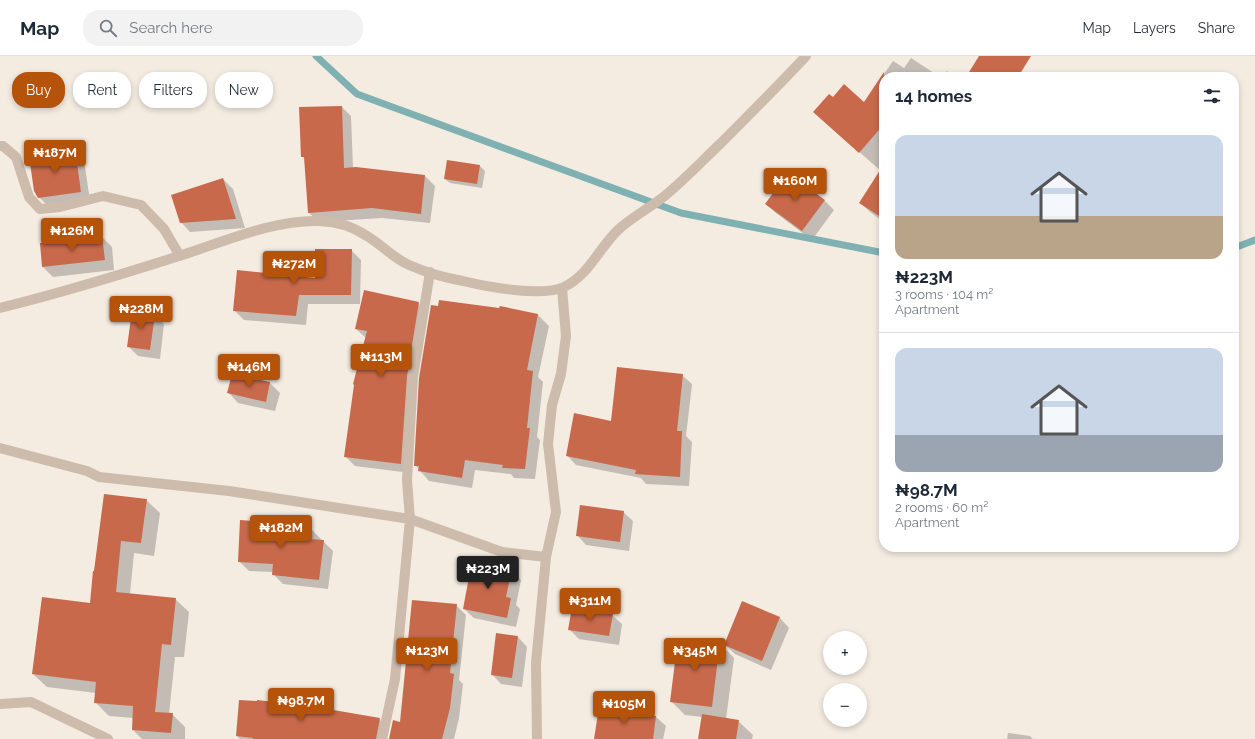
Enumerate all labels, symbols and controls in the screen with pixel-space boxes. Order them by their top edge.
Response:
search box [83,10,363,46]
text: Map [20,17,59,39]
icon: search [97,17,119,39]
text: Search here [129,19,213,37]
text: Map [1083,20,1111,36]
text: Layers [1133,20,1176,36]
text: Share [1198,20,1235,36]
chip: Buy [12,72,65,108]
chip: Rent [73,72,131,108]
chip: Filters [139,72,207,108]
chip: New [215,72,273,108]
icon: filters [1201,85,1223,107]
text: 14 homes [895,86,972,106]
pin: ₦187M [27,140,83,174]
text: ₦187M [33,145,77,160]
icon: home [1023,161,1095,233]
pin: ₦160M [767,168,823,202]
text: ₦160M [773,173,817,188]
pin: ₦126M [44,218,100,252]
text: ₦126M [50,223,94,238]
pin: ₦272M [266,251,322,285]
text: ₦272M [272,256,316,271]
text: ₦223M [895,267,953,287]
text: 3 rooms · 104 m² [895,287,993,302]
pin: ₦228M [113,296,169,330]
text: ₦228M [119,301,163,316]
text: Apartment [895,302,959,317]
pin: ₦113M [353,344,409,378]
text: ₦113M [360,349,402,364]
pin: ₦146M [221,354,277,388]
text: ₦146M [227,359,271,374]
icon: home [1023,374,1095,446]
text: ₦98.7M [895,480,958,500]
text: 2 rooms · 60 m² [895,500,988,515]
pin: ₦182M [253,515,309,549]
text: Apartment [895,515,959,530]
text: ₦182M [259,520,303,535]
pin: ₦223M [460,556,516,590]
text: ₦223M [466,561,510,576]
pin: ₦311M [562,588,618,622]
text: ₦311M [569,593,611,608]
map controls [823,631,867,727]
button: + [823,631,867,675]
pin: ₦123M [399,638,455,672]
pin: ₦345M [667,638,723,672]
text: ₦123M [405,643,449,658]
text: ₦345M [673,643,717,658]
button: − [823,683,867,727]
pin: ₦98.7M [268,688,334,722]
pin: ₦105M [596,691,652,725]
text: ₦98.7M [277,693,325,708]
text: ₦105M [602,696,646,711]

